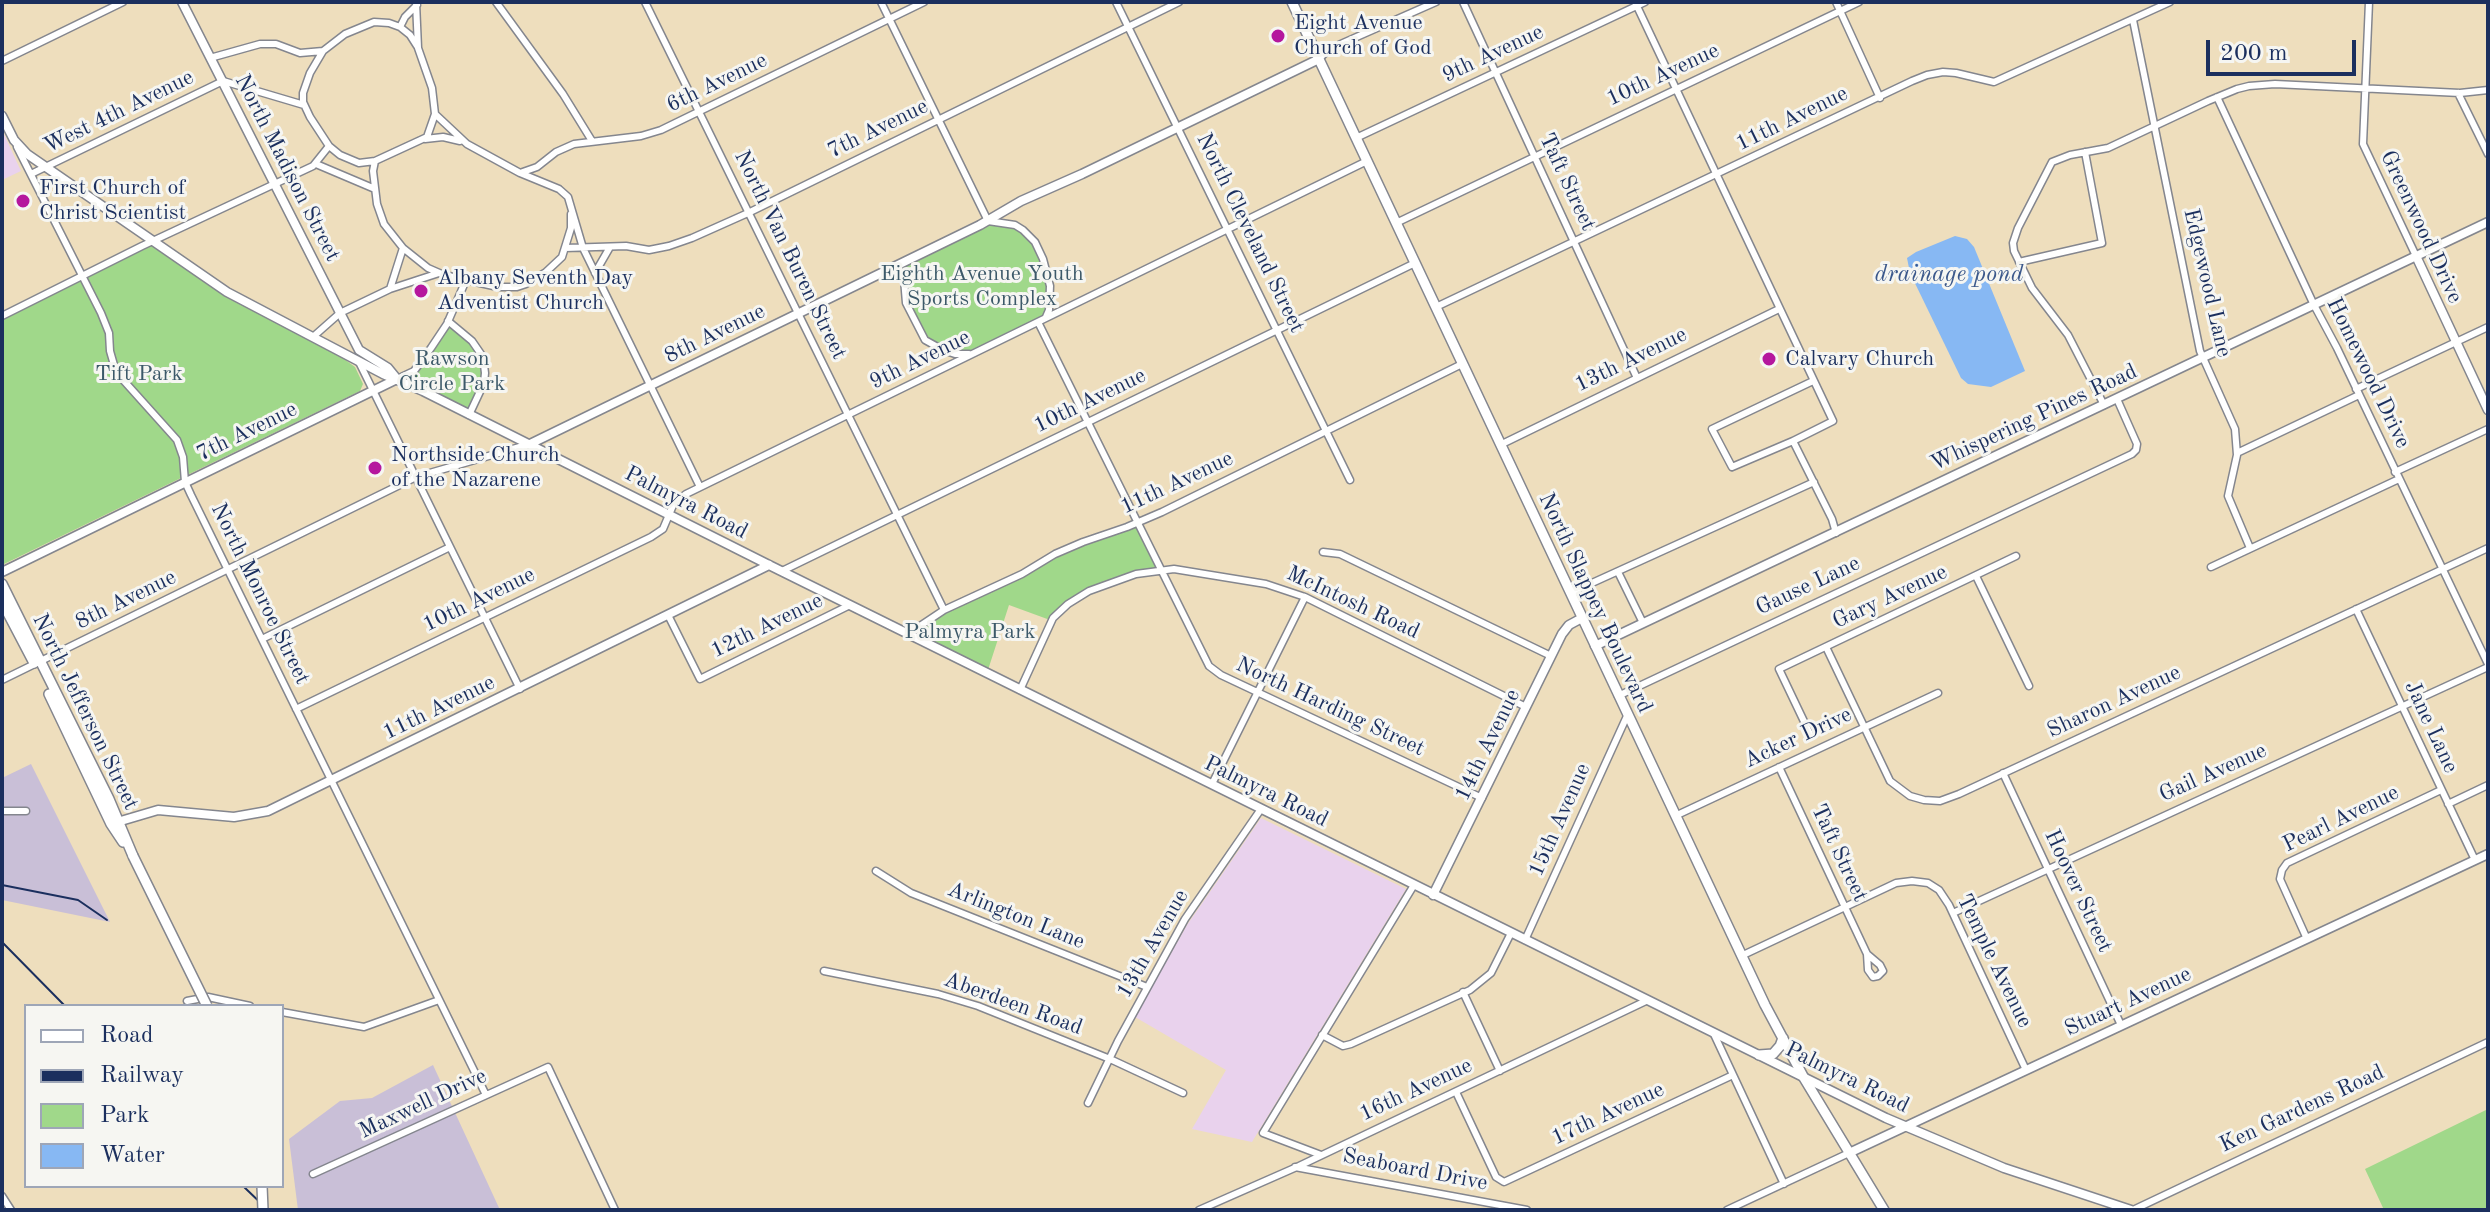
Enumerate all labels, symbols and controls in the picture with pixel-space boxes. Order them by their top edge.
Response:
place label: Eight Avenue Church of God [1294,10,1432,62]
street label: 9th Avenue [1438,19,1548,89]
scale bar [2210,24,2360,74]
marker: Eight Avenue Church of God [1269,27,1287,45]
street label: 10th Avenue [1602,37,1724,113]
text: 200 m [2220,42,2288,66]
street label: 6th Avenue [662,47,772,119]
street label: West 4th Avenue [40,64,198,160]
street label: North Madison Street [228,70,346,266]
street label: 11th Avenue [1732,81,1852,157]
street label: 7th Avenue [823,93,933,165]
street label: North Cleveland Street [1190,129,1310,337]
street label: Taft Street [1533,129,1601,235]
street label: North Van Buren Street [728,146,852,364]
street label: Greenwood Drive [2374,147,2468,307]
place label: First Church of Christ Scientist [39,175,186,226]
marker: First Church of Christ Scientist [14,192,32,210]
street label: Edgewood Lane [2177,206,2237,360]
park label: Eighth Avenue Youth Sports Complex [880,261,1084,312]
water label: drainage pond [1874,261,2024,289]
place label: Albany Seventh Day Adventist Church [437,265,633,316]
marker: Albany Seventh Day Adventist Church [412,282,430,300]
street label: Homewood Drive [2320,293,2416,453]
street label: 8th Avenue [660,298,770,370]
street label: 13th Avenue [1571,322,1691,398]
street label: 9th Avenue [865,324,975,396]
park label: Rawson Circle Park [399,346,505,398]
place label: Calvary Church [1785,346,1934,372]
marker: Calvary Church [1760,350,1778,368]
street label: Whispering Pines Road [1926,358,2142,478]
park label: Tift Park [95,361,183,387]
street label: 10th Avenue [1030,363,1150,439]
street label: 7th Avenue [192,396,302,468]
place label: Northside Church of the Nazarene [391,442,560,494]
street label: 11th Avenue [1116,445,1238,521]
marker: Northside Church of the Nazarene [366,459,384,477]
street label: Palmyra Road [620,461,752,545]
street label: North Slappey Boulevard [1532,489,1658,717]
street label: North Monroe Street [205,499,315,689]
street label: Gause Lane [1752,550,1864,622]
street label: Gary Avenue [1828,559,1952,635]
street label: McIntosh Road [1282,561,1424,645]
street label: 10th Avenue [419,562,539,638]
street label: 8th Avenue [71,564,181,636]
street label: 12th Avenue [707,588,827,664]
street label: North Jefferson Street [26,610,144,814]
park label: Palmyra Park [904,619,1036,645]
street label: North Harding Street [1231,652,1429,762]
street label: Sharon Avenue [2043,660,2185,744]
street label: 11th Avenue [379,670,499,746]
street label: Jane Lane [2398,677,2464,777]
street label: 14th Avenue [1450,685,1526,805]
street label: Acker Drive [1740,702,1856,774]
street label: Gail Avenue [2155,738,2271,808]
street label: Palmyra Road [1200,751,1332,833]
street label: 15th Avenue [1523,759,1597,881]
street label: Pearl Avenue [2279,780,2403,858]
street label: Taft Street [1805,800,1873,906]
street label: Hoover Street [2038,825,2118,957]
street label: Arlington Lane [943,876,1089,956]
street label: 13th Avenue [1111,885,1195,1003]
street label: Temple Avenue [1950,890,2038,1032]
street label: Stuart Avenue [2060,961,2196,1043]
street label: Aberdeen Road [940,967,1086,1041]
legend [24,1004,284,1188]
text: Road [100,1024,153,1048]
street label: Palmyra Road [1781,1037,1913,1119]
street label: 16th Avenue [1355,1052,1477,1128]
street label: Ken Gardens Road [2215,1059,2389,1159]
street label: Maxwell Drive [355,1063,491,1145]
text: Railway [100,1064,184,1088]
street label: 17th Avenue [1547,1076,1669,1152]
text: Park [100,1104,149,1128]
street label: Seaboard Drive [1340,1143,1490,1197]
text: Water [100,1144,165,1168]

